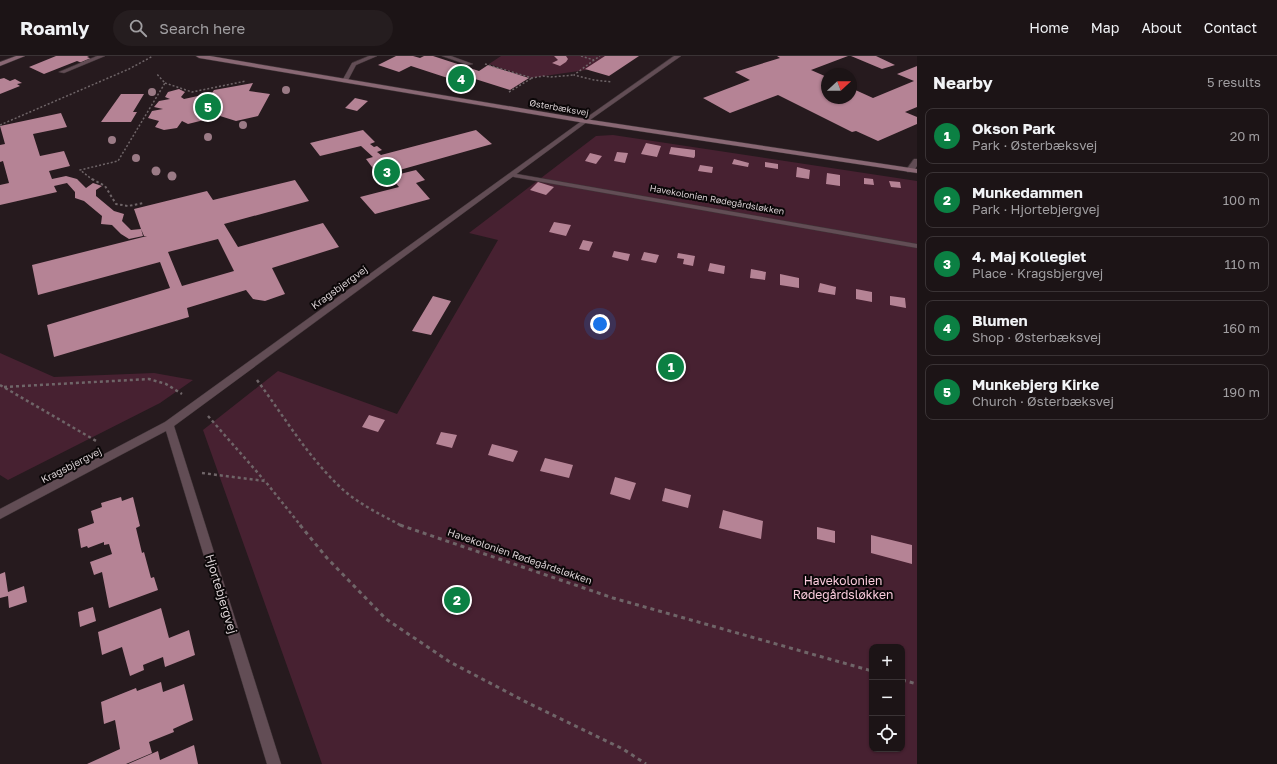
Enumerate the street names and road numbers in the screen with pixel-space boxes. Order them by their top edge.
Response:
street label: Østerbæksvej [529,97,590,118]
street label: Havekolonien Rødegårdsløkken [649,182,785,217]
street label: Kragsbjergvej [309,263,369,311]
street label: Kragsbjergvej [39,445,103,485]
street label: Havekolonien Rødegårdsløkken [446,526,594,586]
street label: Hjortebjergvej [202,552,241,635]

